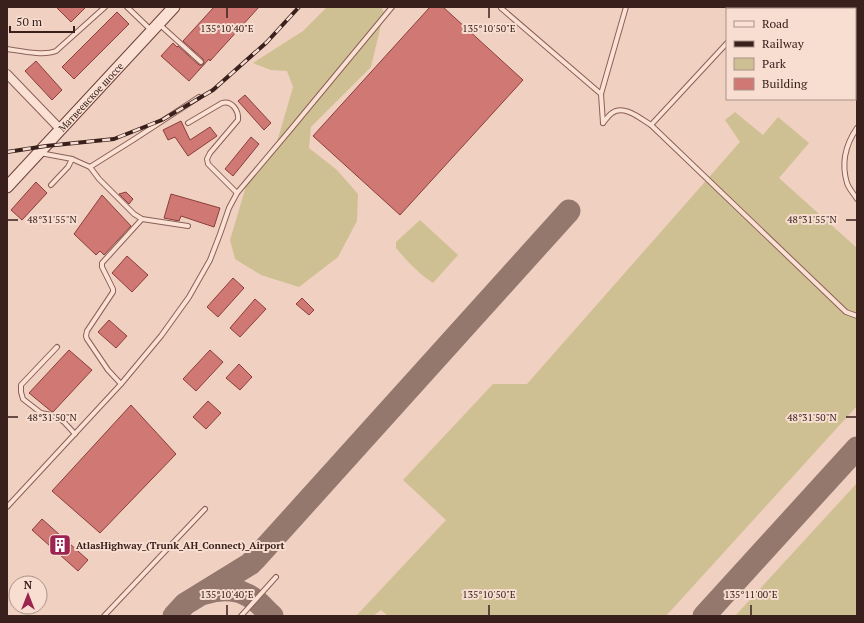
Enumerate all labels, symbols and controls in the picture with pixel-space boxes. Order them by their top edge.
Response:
scale bar [10,8,74,34]
legend [726,8,856,100]
text: 50 m [16,14,43,29]
text: Road [762,16,789,31]
text: 135°10'40"E [200,22,254,35]
text: 135°10'50"E [462,22,516,35]
text: Railway [762,36,805,51]
text: Park [762,56,787,71]
street label: Матвеевское шоссе [55,59,126,134]
text: Building [762,76,808,91]
text: 48°31'55"N [27,213,77,226]
text: 48°31'55"N [787,213,837,226]
text: 48°31'50"N [27,411,77,424]
text: 48°31'50"N [787,411,837,424]
building icon: AtlasHighway_(Trunk_AH_Connect)_Airport [47,532,73,558]
place label: AtlasHighway_(Trunk_AH_Connect)_Airport [76,539,285,552]
north arrow [8,575,48,615]
text: N [24,578,33,592]
text: 135°10'40"E [200,588,254,601]
text: 135°10'50"E [462,588,516,601]
text: 135°11'00"E [724,588,778,601]

